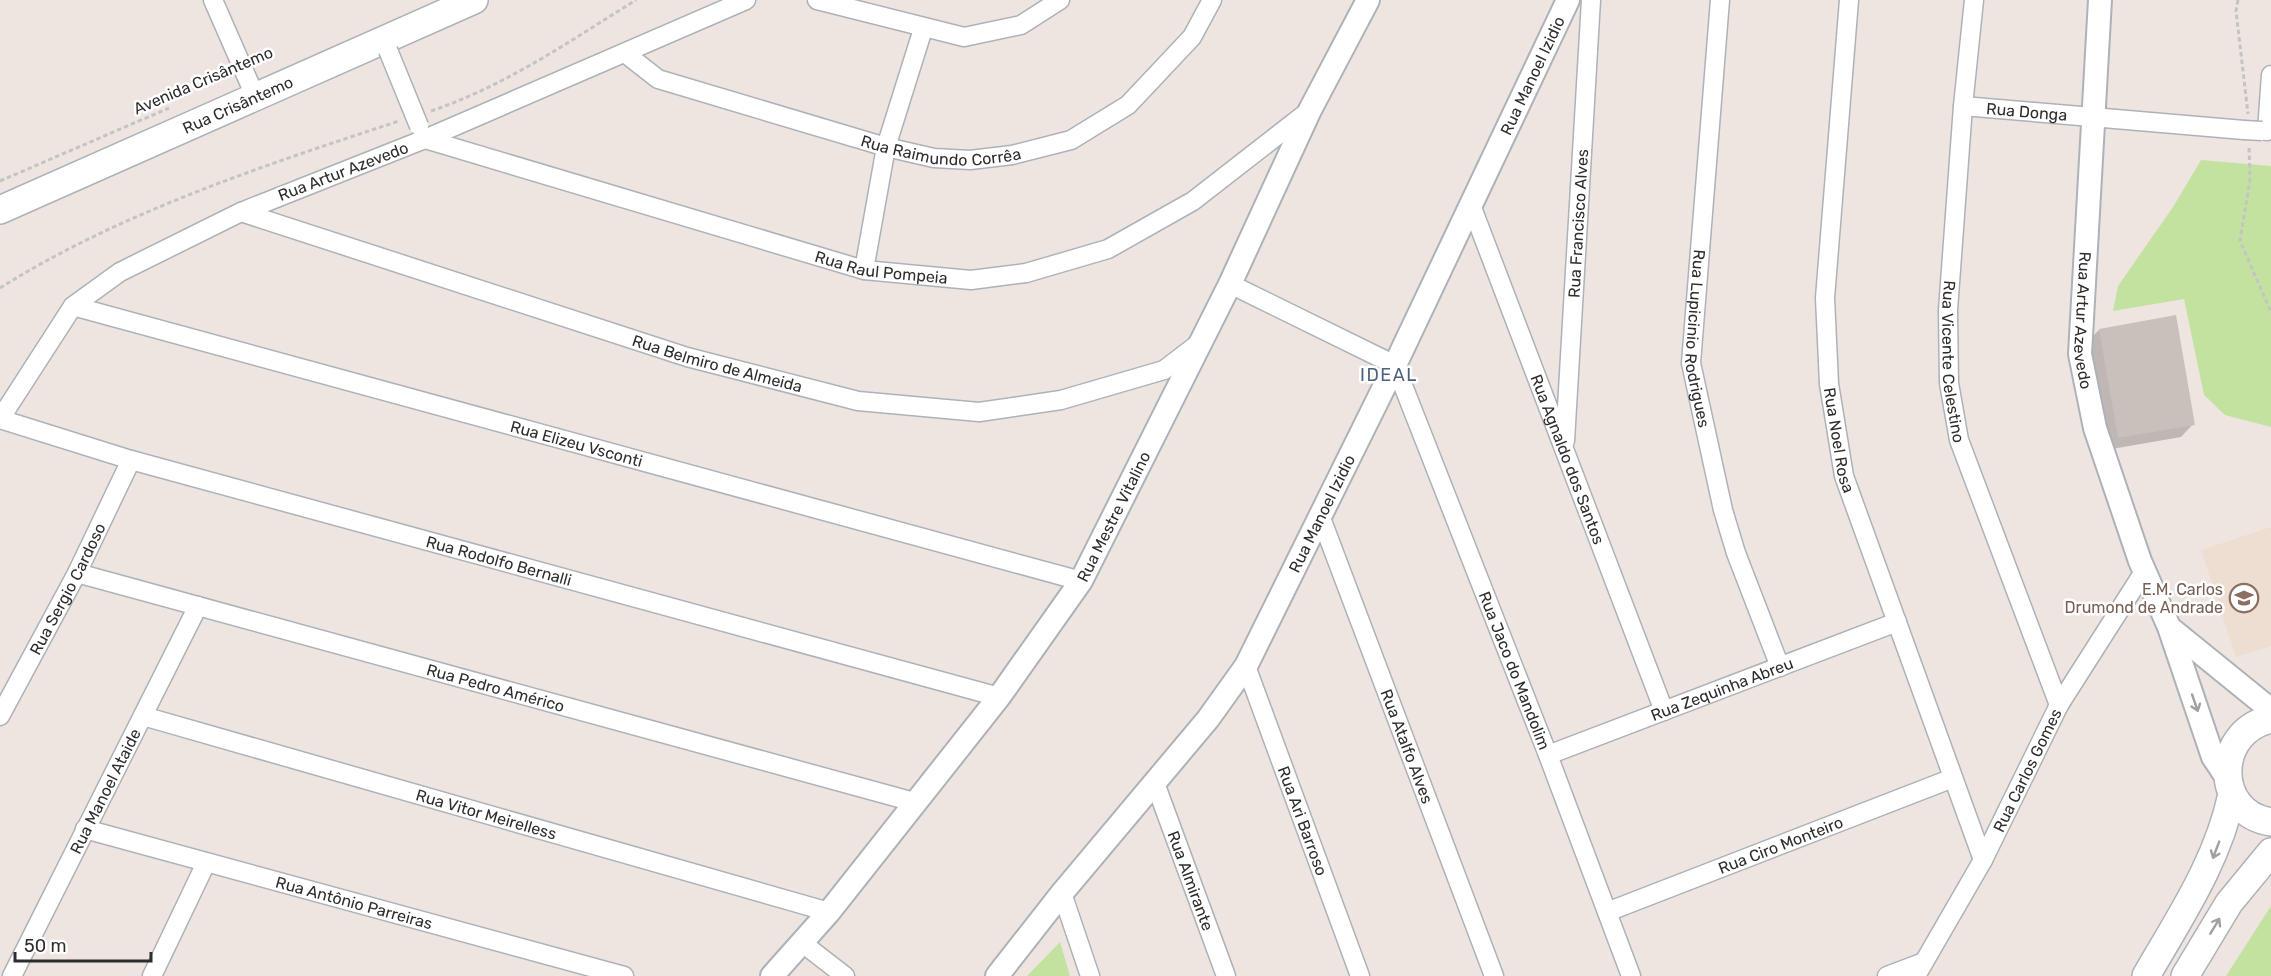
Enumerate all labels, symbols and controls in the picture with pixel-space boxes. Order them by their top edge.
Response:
street label: Rua Manoel Izidio [1496,13,1569,138]
street label: Avenida Crisântemo [131,43,276,118]
street label: Rua Crisântemo [180,72,296,138]
street label: Rua Donga [1985,99,2068,125]
street label: Rua Raimundo Corrêa [859,131,1023,170]
street label: Rua Artur Azevedo [275,138,411,205]
street label: Rua Francisco Alves [1564,148,1592,298]
street label: Rua Raul Pompeia [813,247,948,288]
street label: Rua Lupicinio Rodrigues [1681,249,1714,429]
street label: Rua Artur Azevedo [2070,251,2096,391]
street label: Rua Vicente Celestino [1938,280,1968,444]
street label: Rua Belmiro de Almeida [630,331,804,396]
district label: IDEAL [1360,364,1418,386]
street label: Rua Agnaldo dos Santos [1526,372,1609,547]
street label: Rua Noel Rosa [1820,386,1858,495]
street label: Rua Elizeu Vsconti [508,417,645,471]
street label: Rua Mestre Vitalino [1073,448,1154,585]
street label: Rua Manoel Izidio [1285,452,1359,576]
street label: Rua Sergio Cardoso [26,520,110,658]
street label: Rua Rodolfo Bernalli [424,532,574,590]
place label: E.M. Carlos Drumond de Andrade [2065,580,2223,617]
school or university icon: E.M. Carlos Drumond de Andrade [2228,582,2260,614]
street label: Rua Jaco do Mandolim [1475,589,1554,753]
street label: Rua Zequinha Abreu [1648,653,1796,725]
street label: Rua Pedro Américo [424,660,567,716]
street label: Rua Atalfo Alves [1377,687,1437,806]
one-way arrow [2190,693,2201,712]
street label: Rua Carlos Gomes [1989,706,2066,835]
street label: Rua Manoel Ataide [66,726,145,857]
street label: Rua Ari Barroso [1274,764,1331,878]
street label: Rua Vitor Meirelless [414,785,559,844]
street label: Rua Ciro Monteiro [1716,813,1846,878]
street label: Rua Almirante [1163,828,1217,933]
one-way arrow [2209,840,2220,858]
street label: Rua Antônio Parreiras [274,872,435,933]
one-way arrow [2210,918,2222,935]
scale bar [15,925,152,963]
text: 50 m [24,935,67,957]

